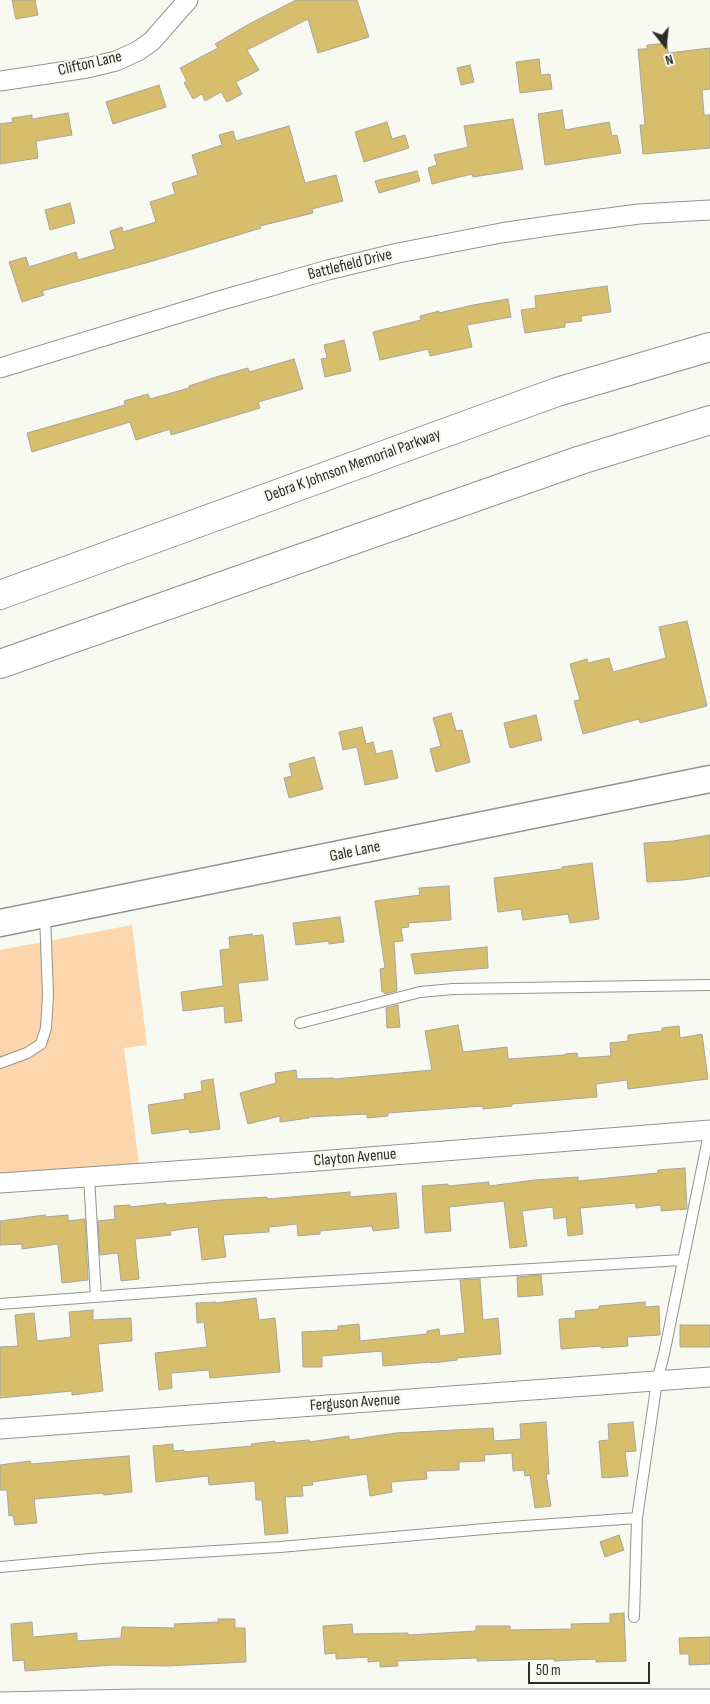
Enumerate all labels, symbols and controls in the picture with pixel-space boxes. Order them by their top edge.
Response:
north arrow [640,20,690,70]
street label: Clifton Lane [56,47,124,81]
text: N [663,51,675,69]
street label: Battlefield Drive [306,245,394,285]
street label: Debra K Johnson Memorial Parkway [262,425,444,507]
street label: Gale Lane [328,837,382,867]
street label: Clayton Avenue [313,1145,397,1171]
street label: Ferguson Avenue [309,1390,401,1416]
scale bar [530,1652,652,1684]
text: 50 m [536,1661,561,1680]

